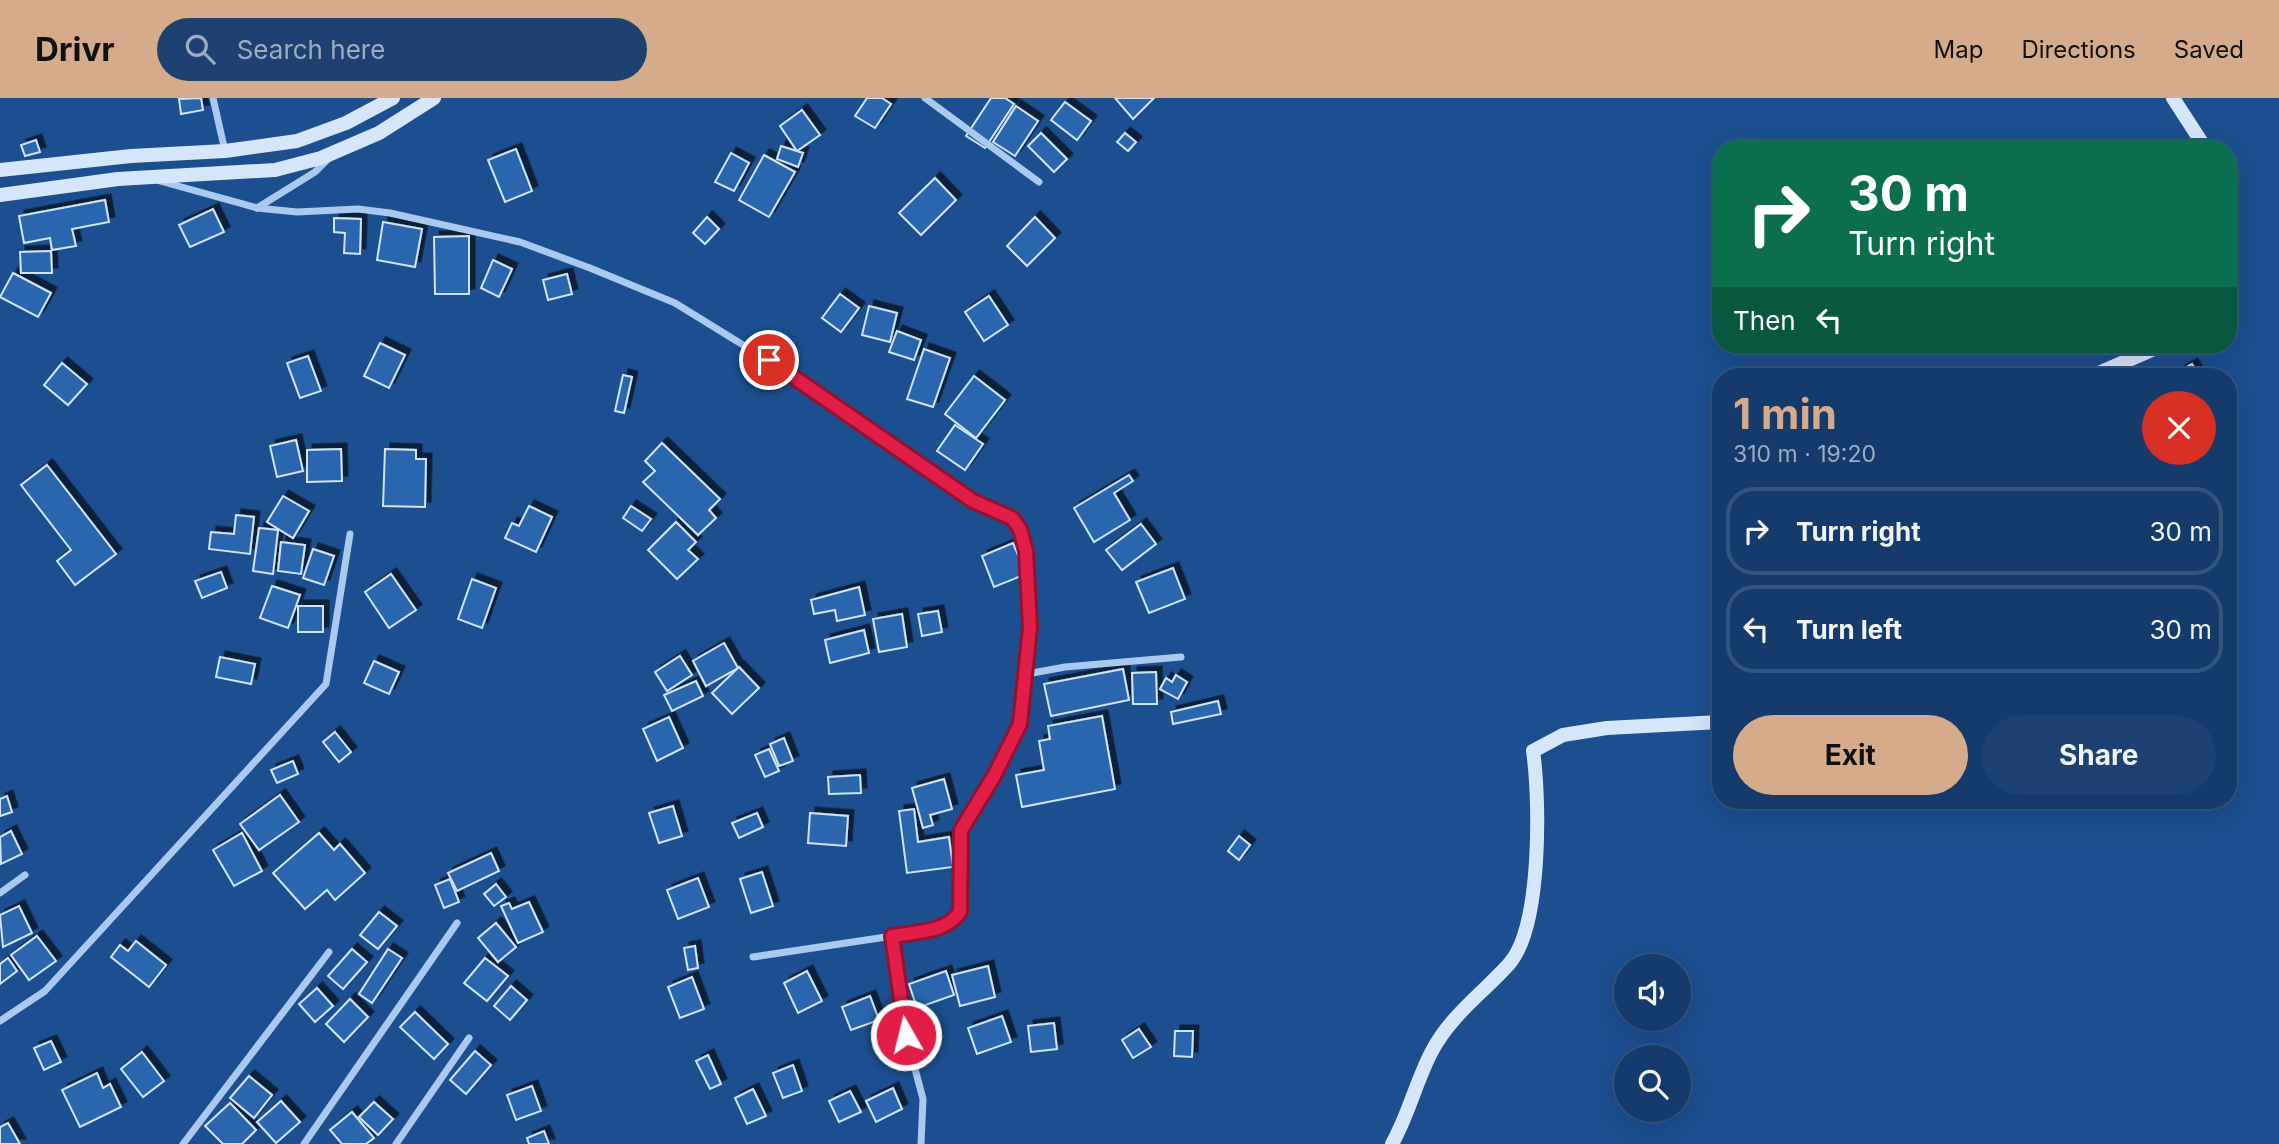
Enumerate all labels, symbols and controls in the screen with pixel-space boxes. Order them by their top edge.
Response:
search box [157,18,647,81]
text: Drivr [35,29,115,69]
icon: search [181,30,219,68]
text: Search here [237,34,385,65]
text: Map [1934,35,1983,64]
text: Directions [2021,35,2136,64]
text: Saved [2174,35,2244,64]
text: 30 m [1848,164,1969,223]
icon: right [1733,168,1824,259]
text: Turn right [1848,224,1995,263]
icon: left [1810,301,1848,339]
text: Then [1733,305,1796,336]
pin [739,330,799,390]
icon: arrive [750,341,788,379]
text: 1 min [1733,388,1837,439]
button: close [2142,391,2216,465]
text: 310 m · 19:20 [1733,440,1876,468]
icon: right [1737,512,1775,550]
text: Turn right [1796,516,1921,547]
text: 30 m [2149,516,2212,547]
icon: left [1737,610,1775,648]
text: Turn left [1796,614,1902,645]
text: 30 m [2149,614,2212,645]
button: Exit [1733,715,1968,795]
button: Share [1982,715,2216,795]
map controls [1614,954,1691,1122]
button: sound [1614,954,1691,1031]
position arrow [869,998,943,1072]
button: search [1614,1045,1691,1122]

